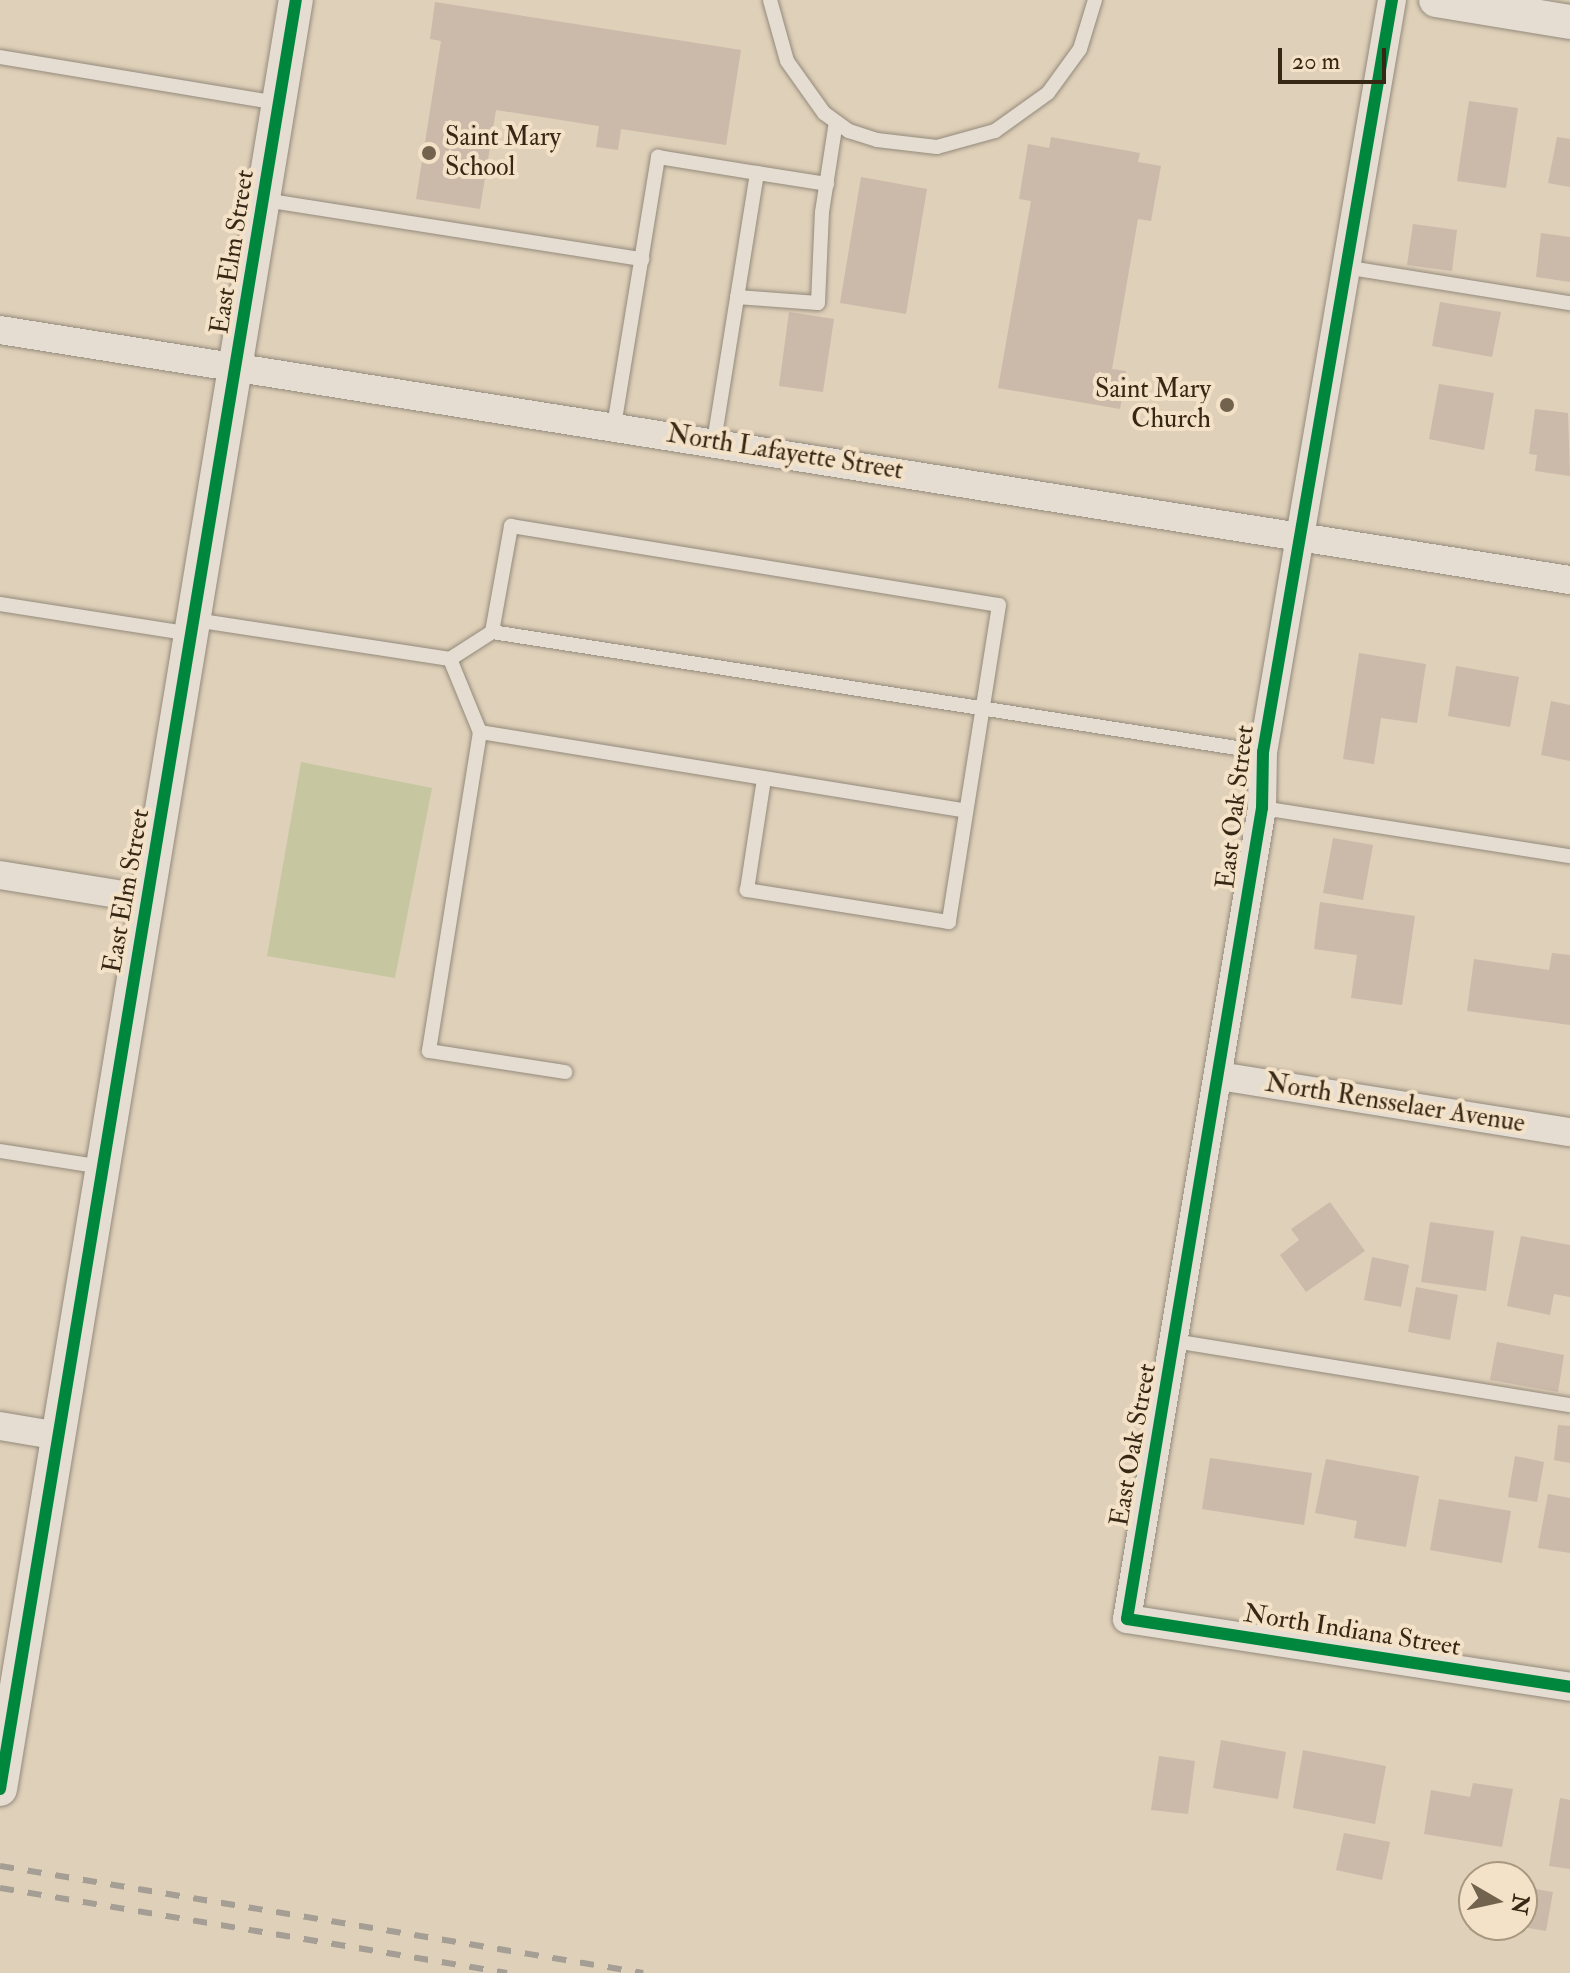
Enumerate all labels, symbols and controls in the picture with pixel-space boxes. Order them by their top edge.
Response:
scale bar [1282,32,1390,82]
text: 20 m [1292,46,1340,77]
place label: Saint Mary School [445,122,561,184]
marker: Saint Mary School [420,144,438,162]
street label: East Elm Street [205,168,261,336]
place label: Saint Mary Church [1095,374,1211,436]
marker: Saint Mary Church [1218,396,1236,414]
street label: North Lafayette Street [665,419,905,487]
street label: East Oak Street [1210,723,1262,891]
street label: East Elm Street [97,807,157,975]
street label: North Rensselaer Avenue [1263,1068,1527,1140]
street label: East Oak Street [1104,1361,1164,1529]
street label: North Indiana Street [1241,1598,1463,1664]
north arrow [1458,1861,1538,1941]
text: N [1504,1893,1535,1916]

